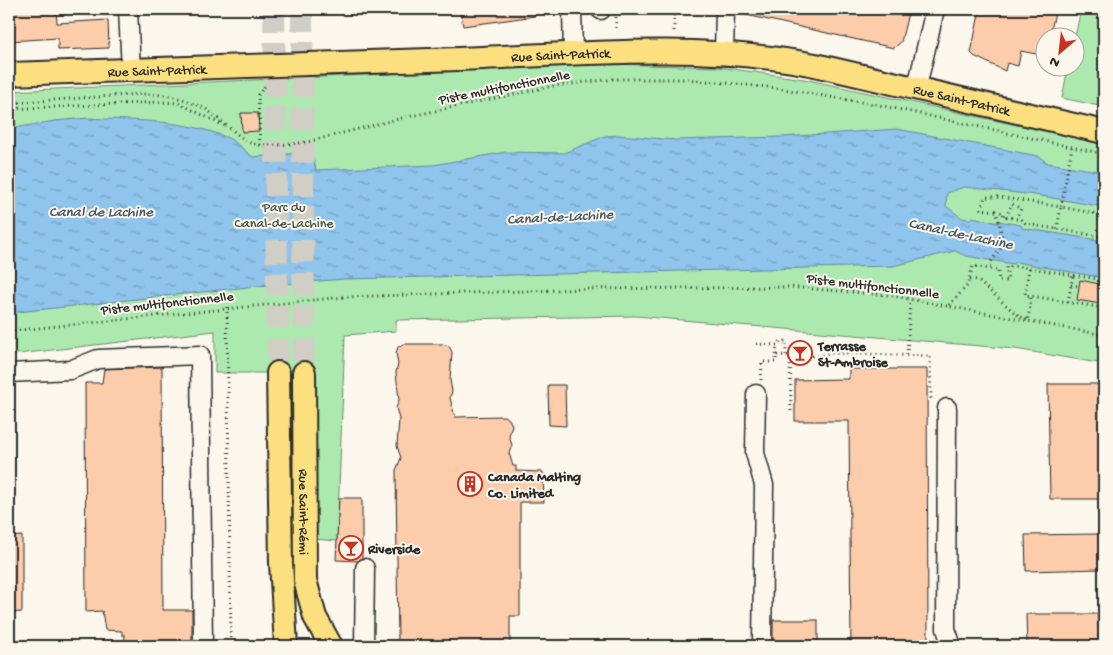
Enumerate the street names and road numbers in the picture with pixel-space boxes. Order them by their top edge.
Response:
street label: Rue Saint-Patrick [511,46,612,67]
street label: Rue Saint-Patrick [107,62,208,82]
street label: Piste multifonctionnelle [436,67,572,110]
street label: Rue Saint-Patrick [911,82,1013,121]
street label: Piste multifonctionnelle [804,271,941,304]
street label: Piste multifonctionnelle [99,289,235,320]
street label: Rue Saint-Rémi [293,469,311,555]

